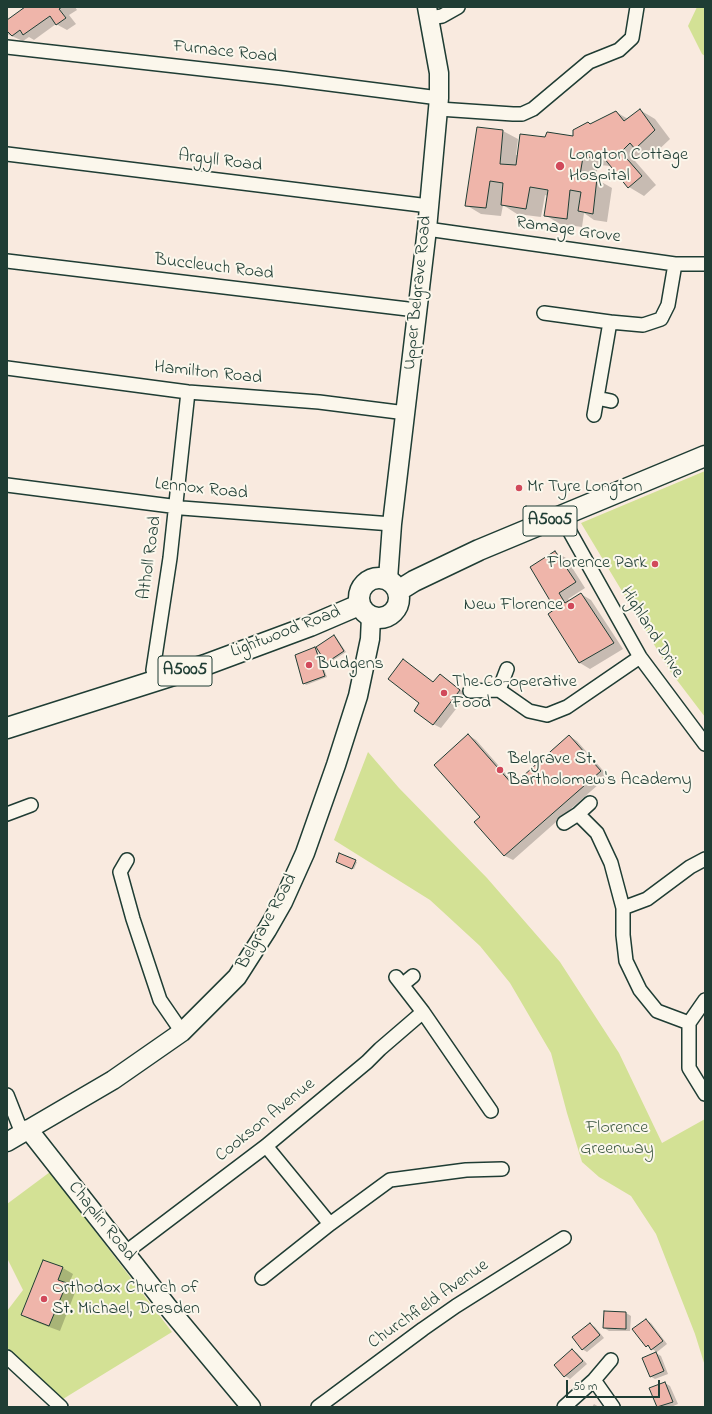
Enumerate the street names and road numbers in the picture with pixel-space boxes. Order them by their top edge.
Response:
street label: Furnace Road [172,37,278,69]
street label: Argyll Road [177,146,263,178]
street label: Ramage Grove [514,213,622,249]
street label: Upper Belgrave Road [400,215,438,371]
street label: Buccleuch Road [153,250,275,286]
street label: Hamilton Road [153,358,263,390]
street label: Lennox Road [153,474,249,506]
road number: A5005 [523,506,577,536]
street label: Atholl Road [134,515,168,601]
street label: Highland Drive [614,583,688,683]
street label: Lightwood Road [228,602,344,664]
road number: A5005 [158,656,212,686]
street label: Belgrave Road [233,870,303,974]
street label: Cookson Avenue [212,1074,320,1168]
street label: Chaplin Road [62,1178,140,1266]
street label: Churchfield Avenue [365,1255,493,1355]

